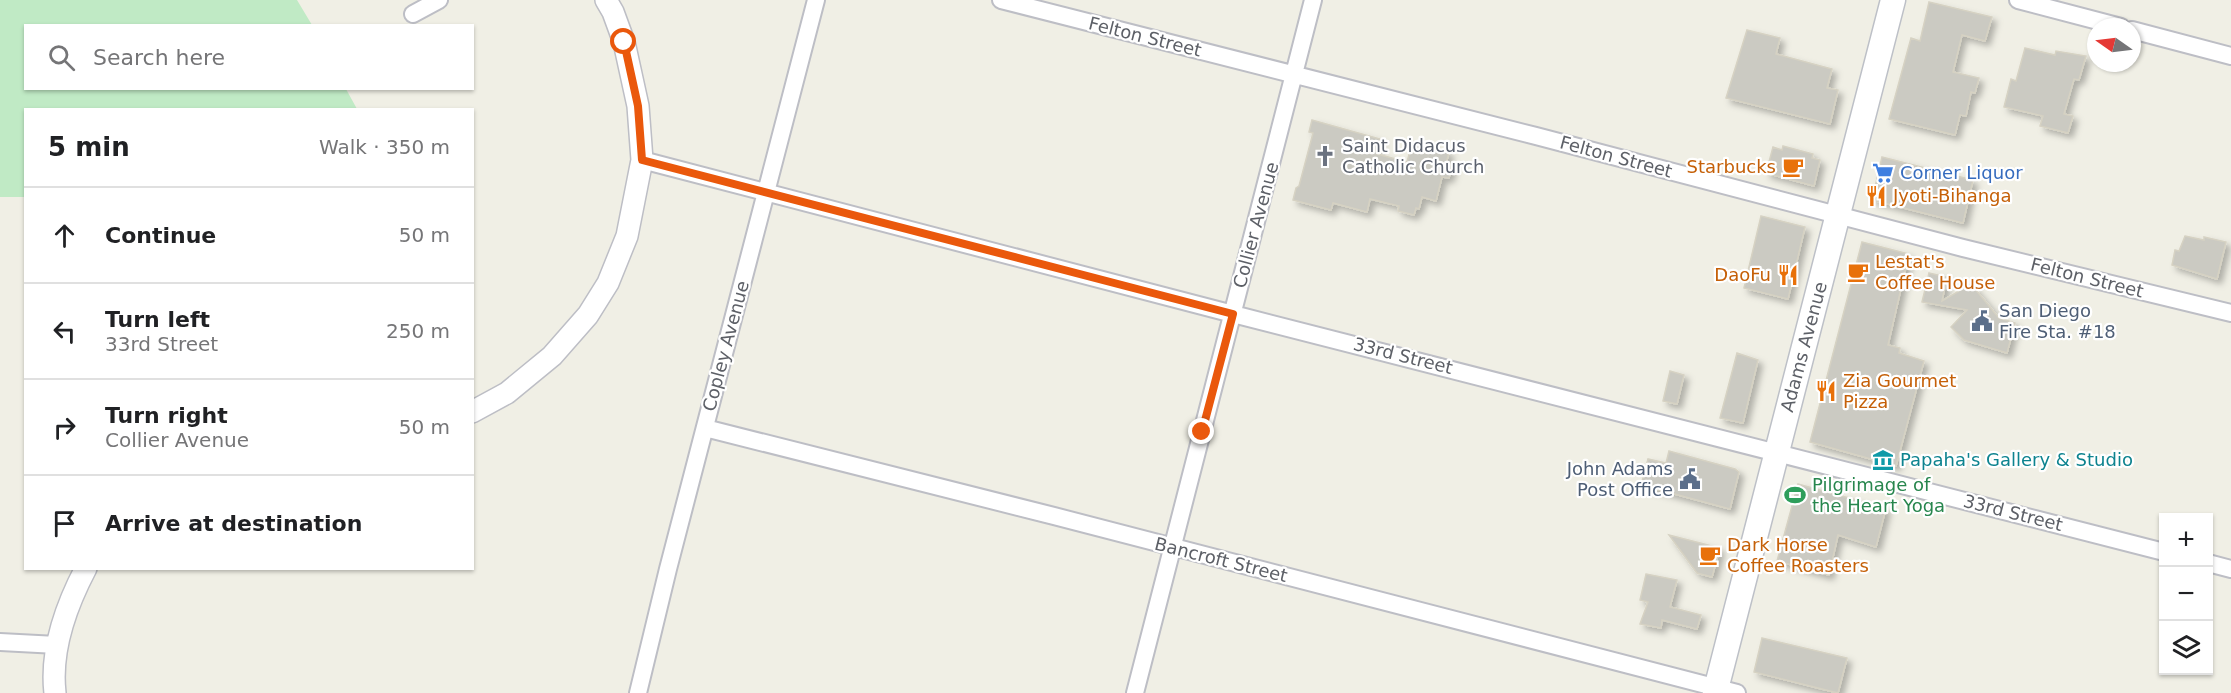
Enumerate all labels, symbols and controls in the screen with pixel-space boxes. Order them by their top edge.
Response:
street label: Felton Street [1087,12,1204,61]
north arrow [2087,18,2141,72]
search box [24,24,474,90]
route start [610,28,636,54]
icon: search [45,41,78,74]
text: Search here [93,45,225,70]
street label: Felton Street [1558,131,1675,182]
text: 5 min [48,132,130,162]
text: Walk · 350 m [319,135,450,159]
place label: Saint Didacus Catholic Church [1342,135,1484,177]
church icon: Saint Didacus Catholic Church [1313,144,1337,168]
cafe icon: Starbucks [1781,155,1805,179]
place label: Starbucks [1687,156,1776,177]
street label: Collier Avenue [1229,160,1282,290]
supermarket icon: Corner Liquor [1871,161,1895,185]
place label: Corner Liquor [1900,162,2023,183]
restaurant icon: Jyoti-Bihanga [1864,184,1888,208]
place label: Jyoti-Bihanga [1892,185,2012,206]
icon: ahead [48,219,81,252]
text: Continue [105,223,216,248]
text: 50 m [399,223,450,247]
place label: Lestat's Coffee House [1875,251,1995,293]
street label: Felton Street [2029,253,2146,302]
cafe icon: Lestat's Coffee House [1846,260,1870,284]
restaurant icon: DaoFu [1776,263,1800,287]
place label: DaoFu [1714,264,1771,285]
street label: Copley Avenue [698,278,753,413]
street label: Adams Avenue [1776,279,1831,414]
place label: San Diego Fire Sta. #18 [1999,300,2116,342]
text: Turn left [105,307,210,332]
public building icon: San Diego Fire Sta. #18 [1970,309,1994,333]
icon: left [48,315,81,348]
text: 250 m [386,319,450,343]
text: 33rd Street [105,332,218,356]
street label: 33rd Street [1351,333,1455,378]
place label: Zia Gourmet Pizza [1843,370,1956,412]
restaurant icon: Zia Gourmet Pizza [1814,379,1838,403]
text: Turn right [105,403,228,428]
icon: right [48,411,81,444]
text: 50 m [399,415,450,439]
route end [1188,418,1214,444]
text: Collier Avenue [105,428,249,452]
museum icon: Papaha's Gallery & Studio [1871,448,1895,472]
place label: Papaha's Gallery & Studio [1900,449,2133,470]
place label: John Adams Post Office [1566,458,1673,500]
public building icon: John Adams Post Office [1678,467,1702,491]
place label: Pilgrimage of the Heart Yoga [1812,474,1945,516]
sports icon: Pilgrimage of the Heart Yoga [1783,483,1807,507]
street label: 33rd Street [1961,490,2065,535]
icon: arrive [48,507,81,540]
text: Arrive at destination [105,511,362,536]
map controls [2159,513,2213,675]
button: + [2159,513,2213,567]
street label: Bancroft Street [1153,533,1290,586]
place label: Dark Horse Coffee Roasters [1727,534,1869,576]
cafe icon: Dark Horse Coffee Roasters [1698,543,1722,567]
button: − [2159,567,2213,621]
button: layers [2159,621,2213,675]

